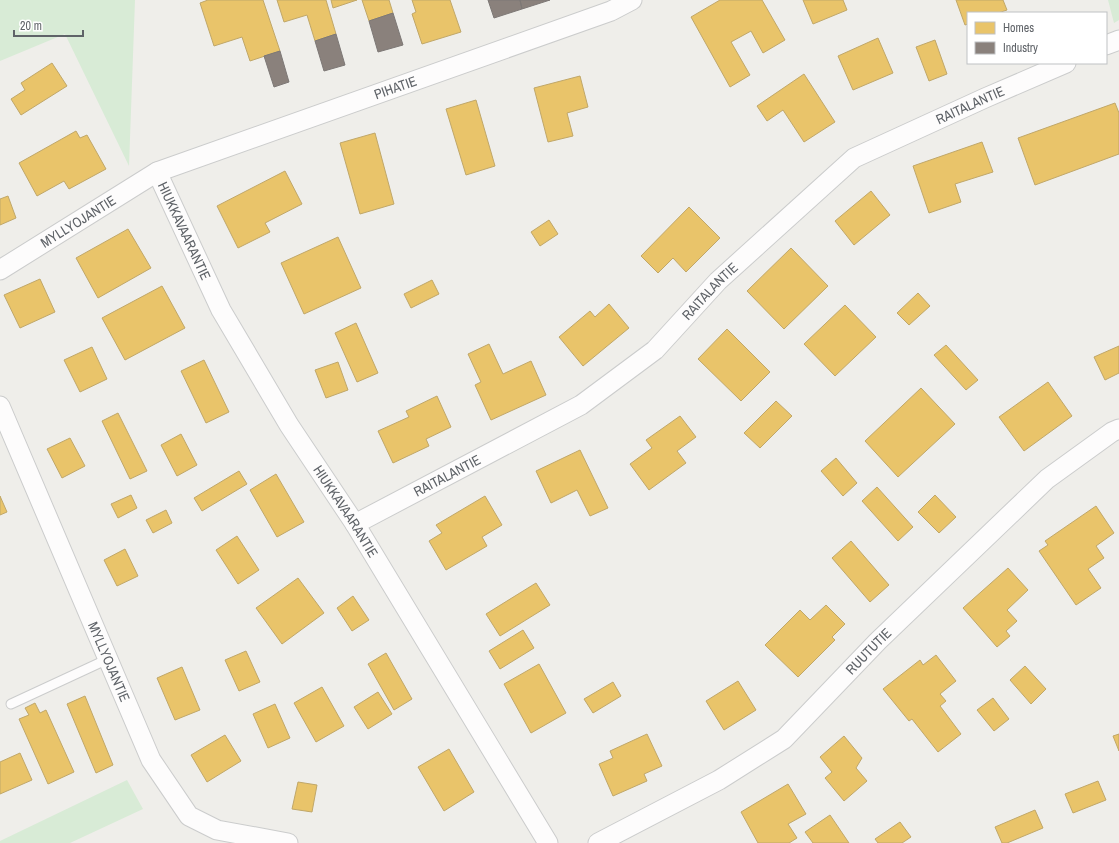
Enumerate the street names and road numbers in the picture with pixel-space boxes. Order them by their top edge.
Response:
street label: PIHATIE [372,72,419,103]
street label: RAITALANTIE [933,82,1007,128]
street label: HIUKKAVAARANTIE [154,179,215,283]
street label: MYLLYOJANTIE [37,191,119,252]
street label: RAITALANTIE [678,259,742,324]
street label: RAITALANTIE [410,451,484,501]
street label: HIUKKAVAARANTIE [309,462,382,561]
street label: MYLLYOJANTIE [84,619,134,705]
street label: RUUTUTIE [842,624,895,678]

